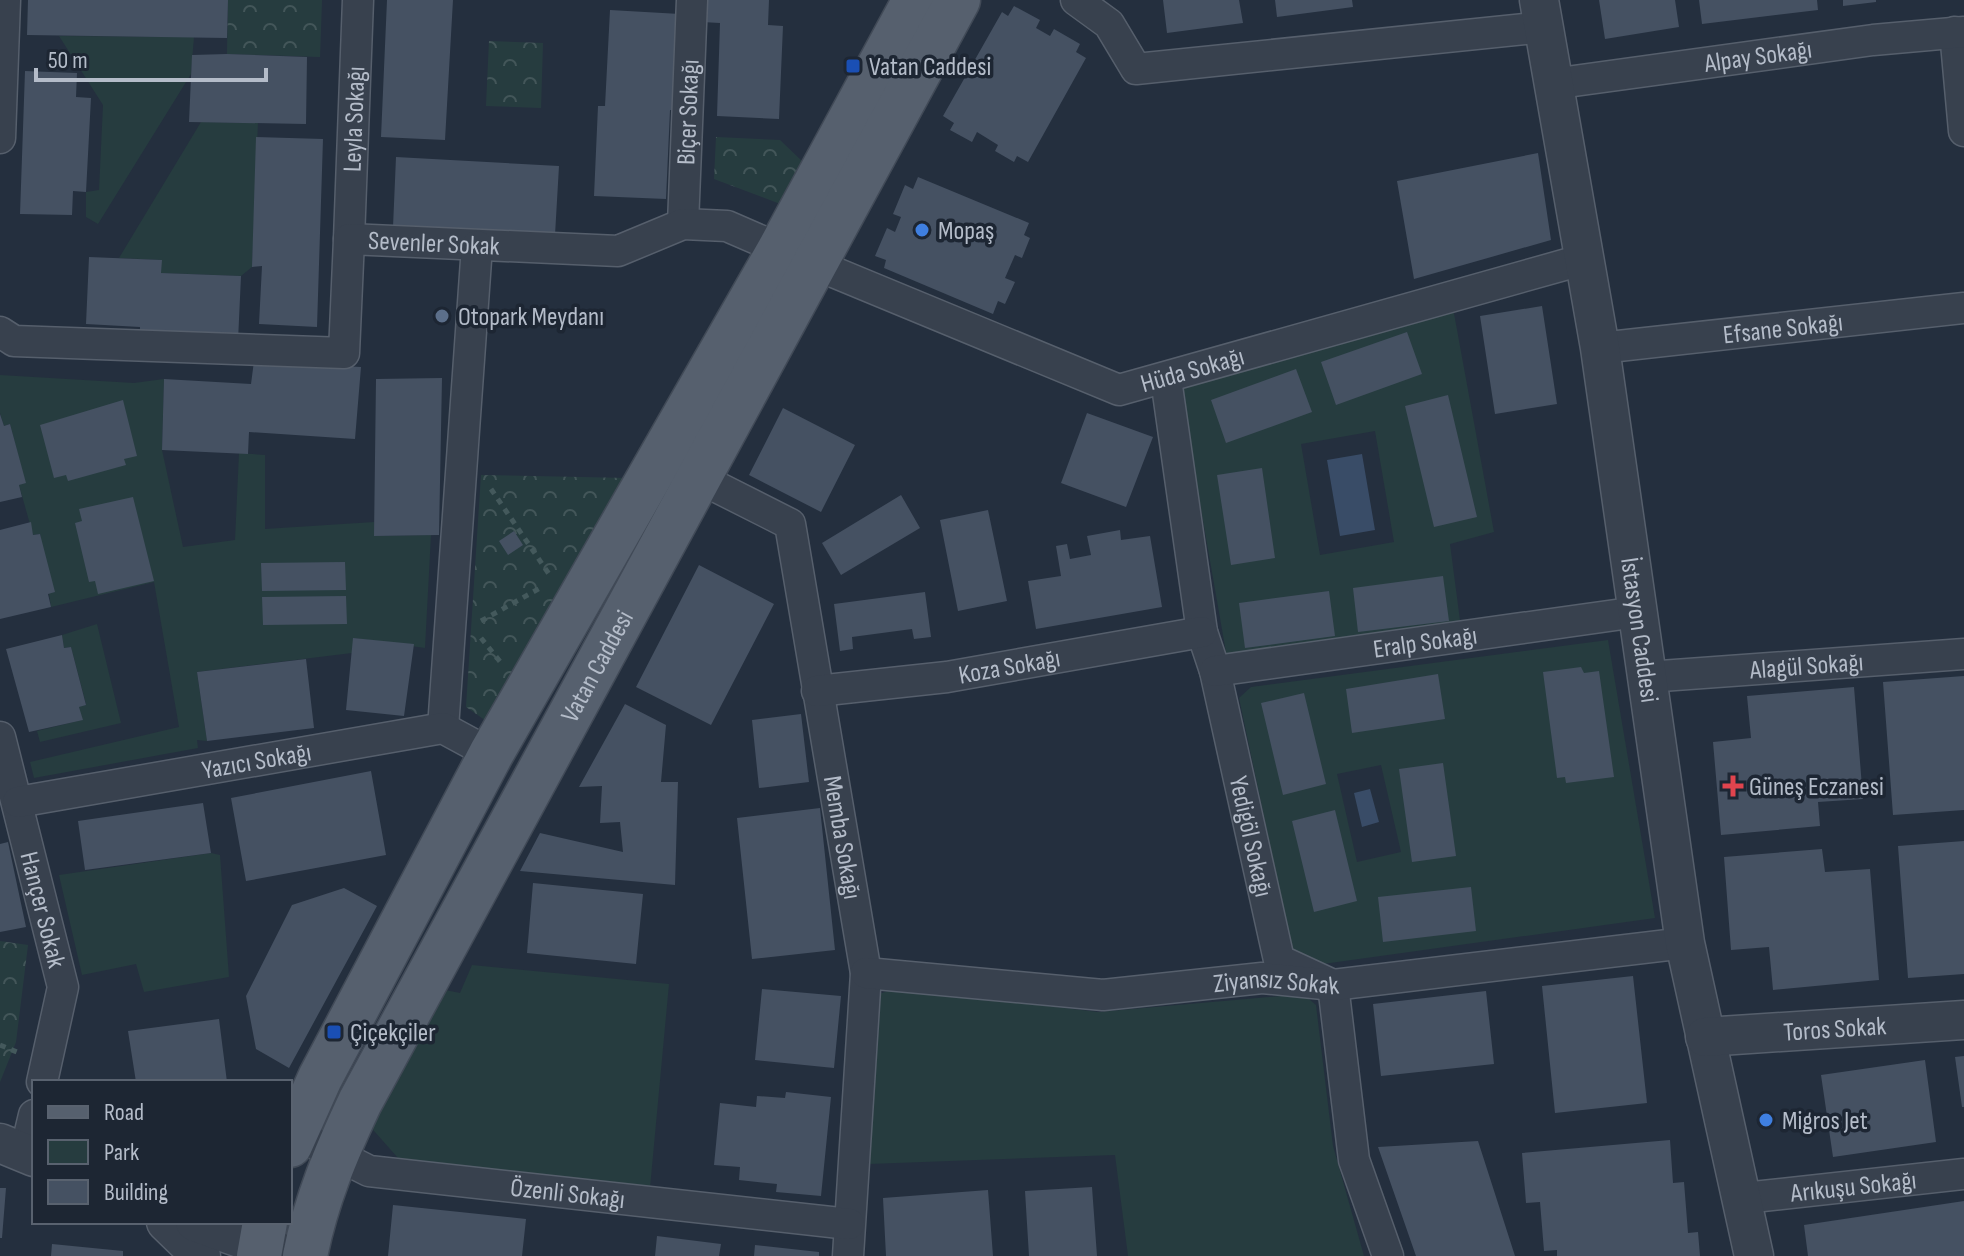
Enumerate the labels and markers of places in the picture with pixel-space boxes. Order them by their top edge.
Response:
place label: Vatan Caddesi [869,52,991,83]
marker: Vatan Caddesi [844,57,862,75]
place label: Mopaş [938,216,994,247]
marker: Mopaş [913,221,931,239]
place label: Otopark Meydanı [458,302,604,333]
marker: Otopark Meydanı [433,307,451,325]
place label: Güneş Eczanesi [1749,772,1884,803]
marker: Güneş Eczanesi [1724,777,1742,795]
place label: Çiçekçiler [350,1018,436,1049]
marker: Çiçekçiler [325,1023,343,1041]
place label: Migros Jet [1782,1106,1868,1137]
marker: Migros Jet [1757,1111,1775,1129]

